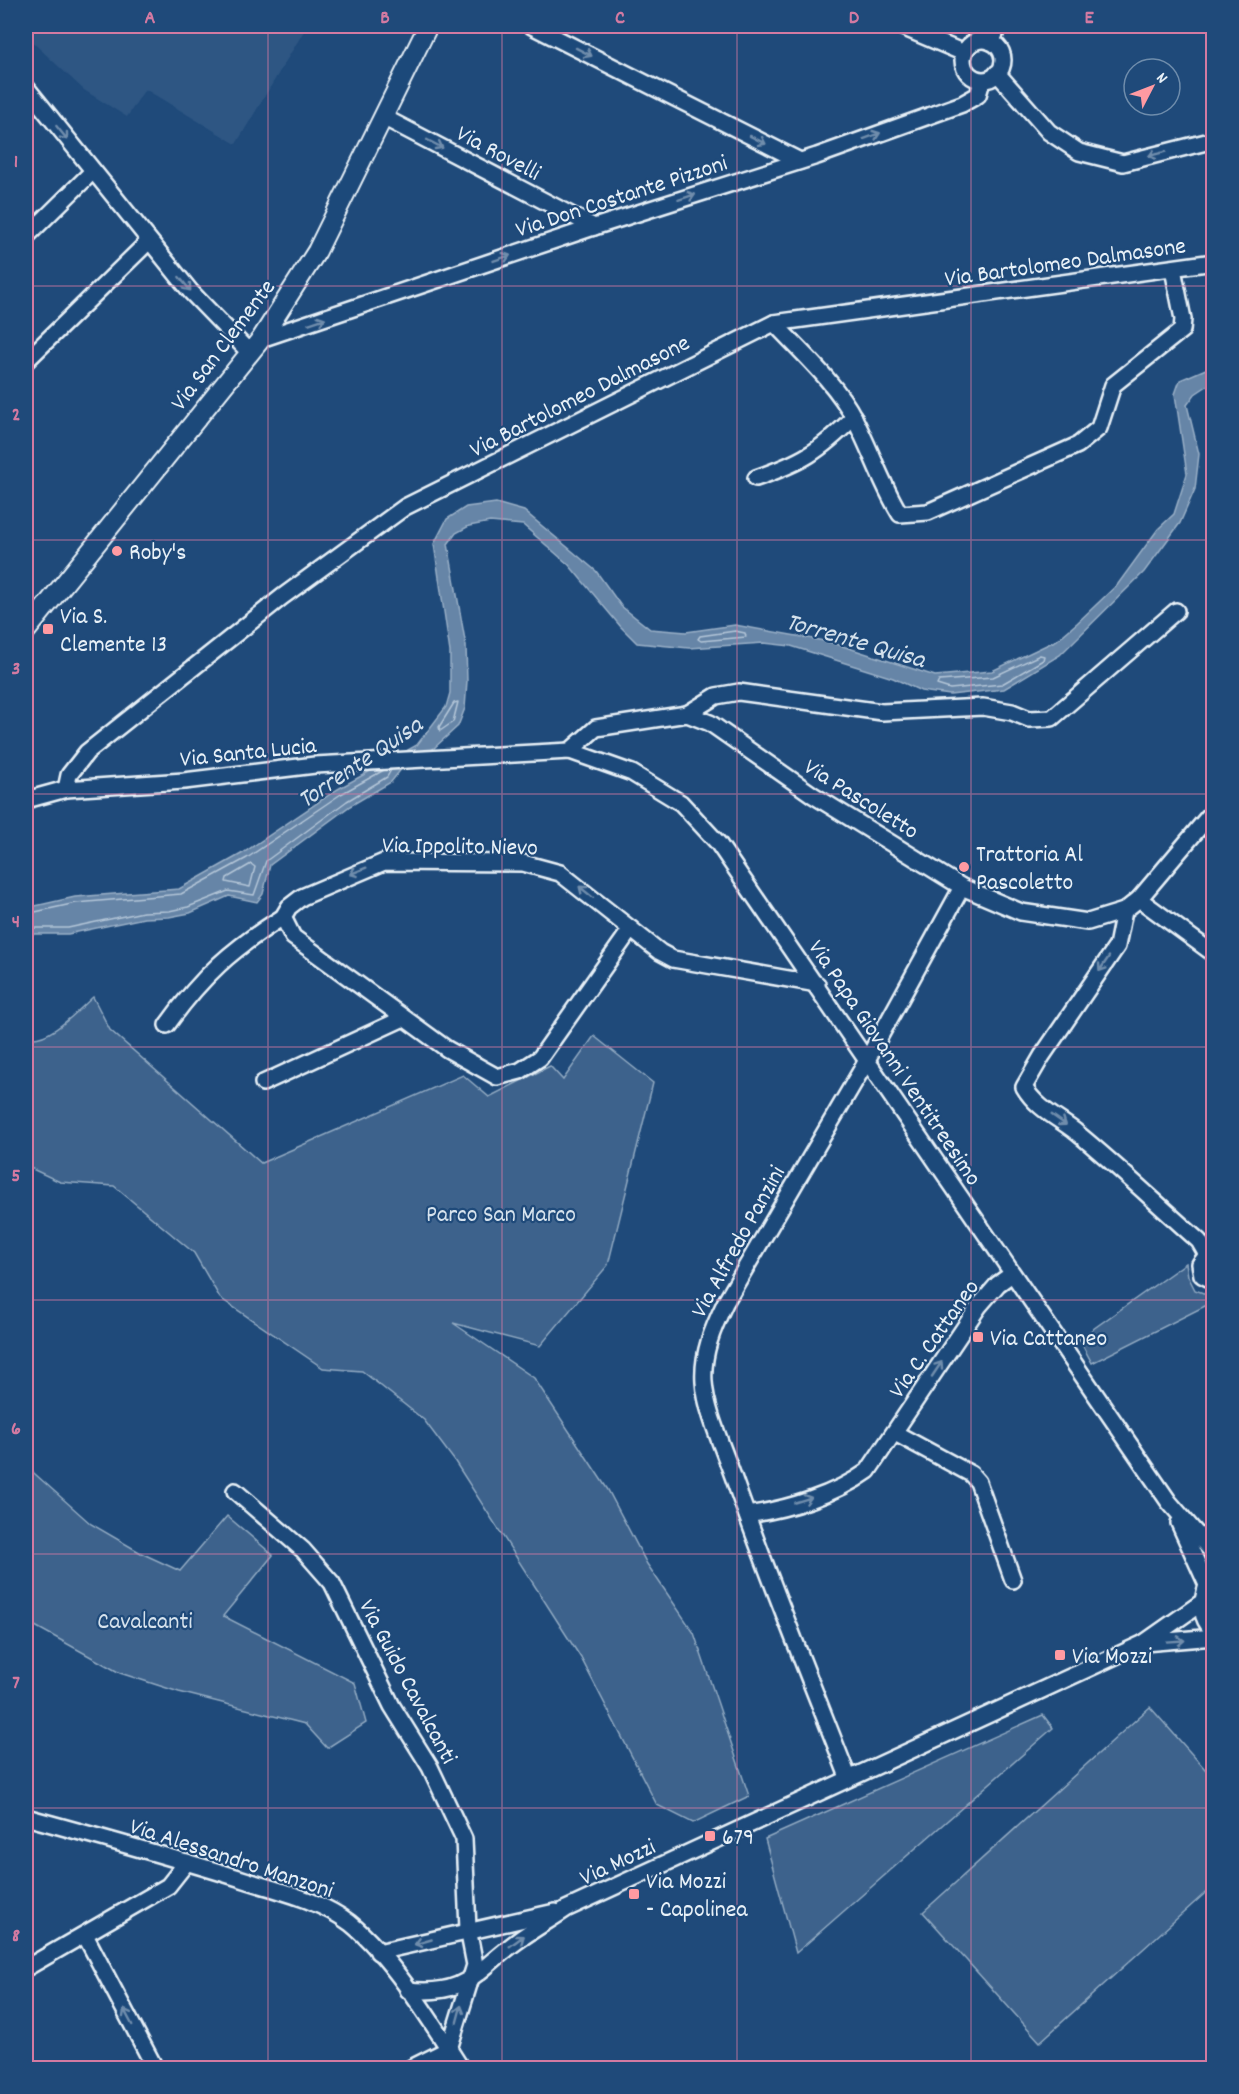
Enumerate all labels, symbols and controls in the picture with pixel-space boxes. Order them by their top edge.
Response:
text: A [145,5,156,33]
text: B [380,5,390,33]
text: C [615,5,625,33]
text: D [849,5,860,33]
text: E [1084,5,1094,33]
one-way arrow [575,47,593,58]
north arrow [1122,57,1182,117]
text: N [1150,68,1173,89]
street label: Via Rovelli [449,118,546,191]
one-way arrow [56,124,69,140]
one-way arrow [862,130,881,141]
one-way arrow [749,135,767,146]
one-way arrow [425,139,443,150]
street label: Via Don Costante Pizzoni [512,148,732,248]
text: 1 [14,149,18,177]
one-way arrow [1148,149,1167,161]
one-way arrow [677,191,696,202]
street label: Via Bartolomeo Dalmasone [943,230,1188,298]
one-way arrow [492,252,511,263]
street label: Via San Clemente [164,273,285,419]
one-way arrow [178,276,191,292]
one-way arrow [307,314,326,325]
street label: Via Bartolomeo Dalmasone [464,327,696,468]
text: 2 [12,402,20,430]
place label: Roby's [129,537,186,571]
marker: Roby's [110,544,124,558]
place label: Via S. Clemente 13 [60,601,167,663]
water label: Torrente Quisa [781,605,931,680]
marker: Via S. Clemente 13 [41,622,55,636]
text: 3 [12,656,20,684]
water label: Torrente Quisa [291,707,432,819]
street label: Via Santa Lucia [179,730,319,778]
street label: Via Pascoletto [796,752,925,849]
street label: Via Ippolito Nievo [382,830,538,866]
place label: Trattoria Al Pascoletto [976,839,1083,901]
marker: Trattoria Al Pascoletto [957,860,971,874]
one-way arrow [350,866,368,877]
one-way arrow [579,885,594,899]
text: 4 [12,909,20,937]
street label: Via Papa Giovanni Ventitreesimo [798,934,989,1193]
one-way arrow [1098,956,1110,972]
one-way arrow [1050,1114,1066,1126]
street label: Via Alfredo Panzini [684,1160,795,1325]
text: 5 [11,1163,21,1191]
park label: Parco San Marco [426,1199,576,1233]
street label: Via C. Cattaneo [882,1273,989,1406]
place label: Via Cattaneo [990,1323,1107,1357]
marker: Via Cattaneo [971,1330,985,1344]
one-way arrow [931,1361,943,1378]
text: 6 [11,1416,21,1444]
one-way arrow [793,1494,812,1505]
street label: Via Guido Cavalcanti [349,1594,464,1771]
park label: Cavalcanti [97,1606,193,1640]
one-way arrow [1165,1635,1185,1646]
place label: Via Mozzi [1072,1641,1152,1675]
marker: Via Mozzi [1053,1648,1067,1662]
text: 7 [12,1670,20,1698]
street label: Via Alessandro Manzoni [125,1811,337,1909]
place label: 679 [722,1822,754,1856]
marker: 679 [703,1829,717,1843]
street label: Via Mozzi [575,1831,662,1896]
place label: Via Mozzi - Capolinea [646,1866,748,1928]
marker: Via Mozzi - Capolinea [627,1887,641,1901]
text: 8 [12,1923,20,1951]
one-way arrow [509,1935,525,1947]
one-way arrow [414,1937,433,1948]
one-way arrow [454,2004,465,2023]
one-way arrow [122,2008,133,2026]

